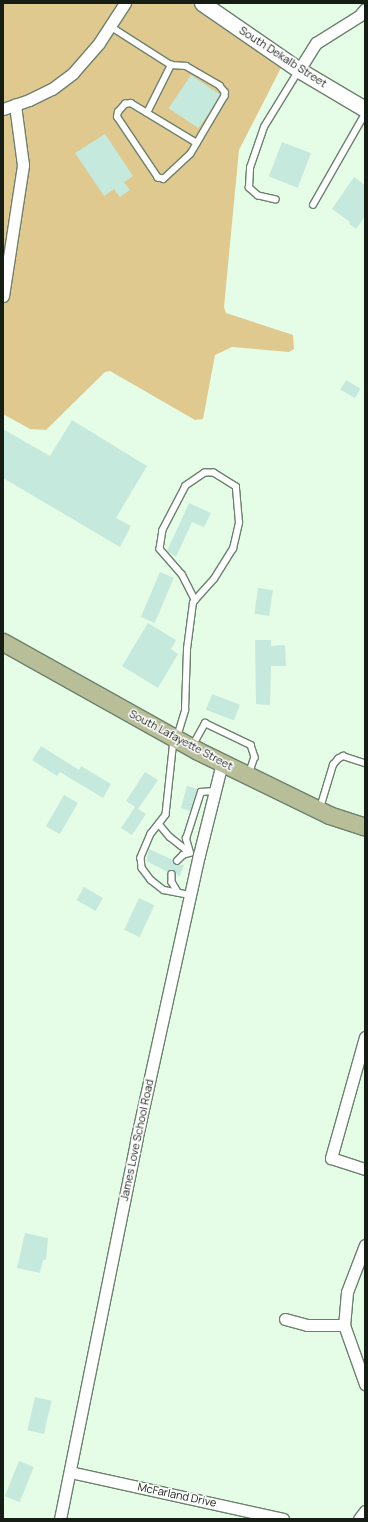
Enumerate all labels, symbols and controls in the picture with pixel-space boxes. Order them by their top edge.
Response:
street label: South Dekalb Street [237,24,329,90]
street label: South Lafayette Street [127,707,235,773]
street label: James Love School Road [118,1078,156,1202]
street label: McFarland Drive [136,1480,218,1510]

